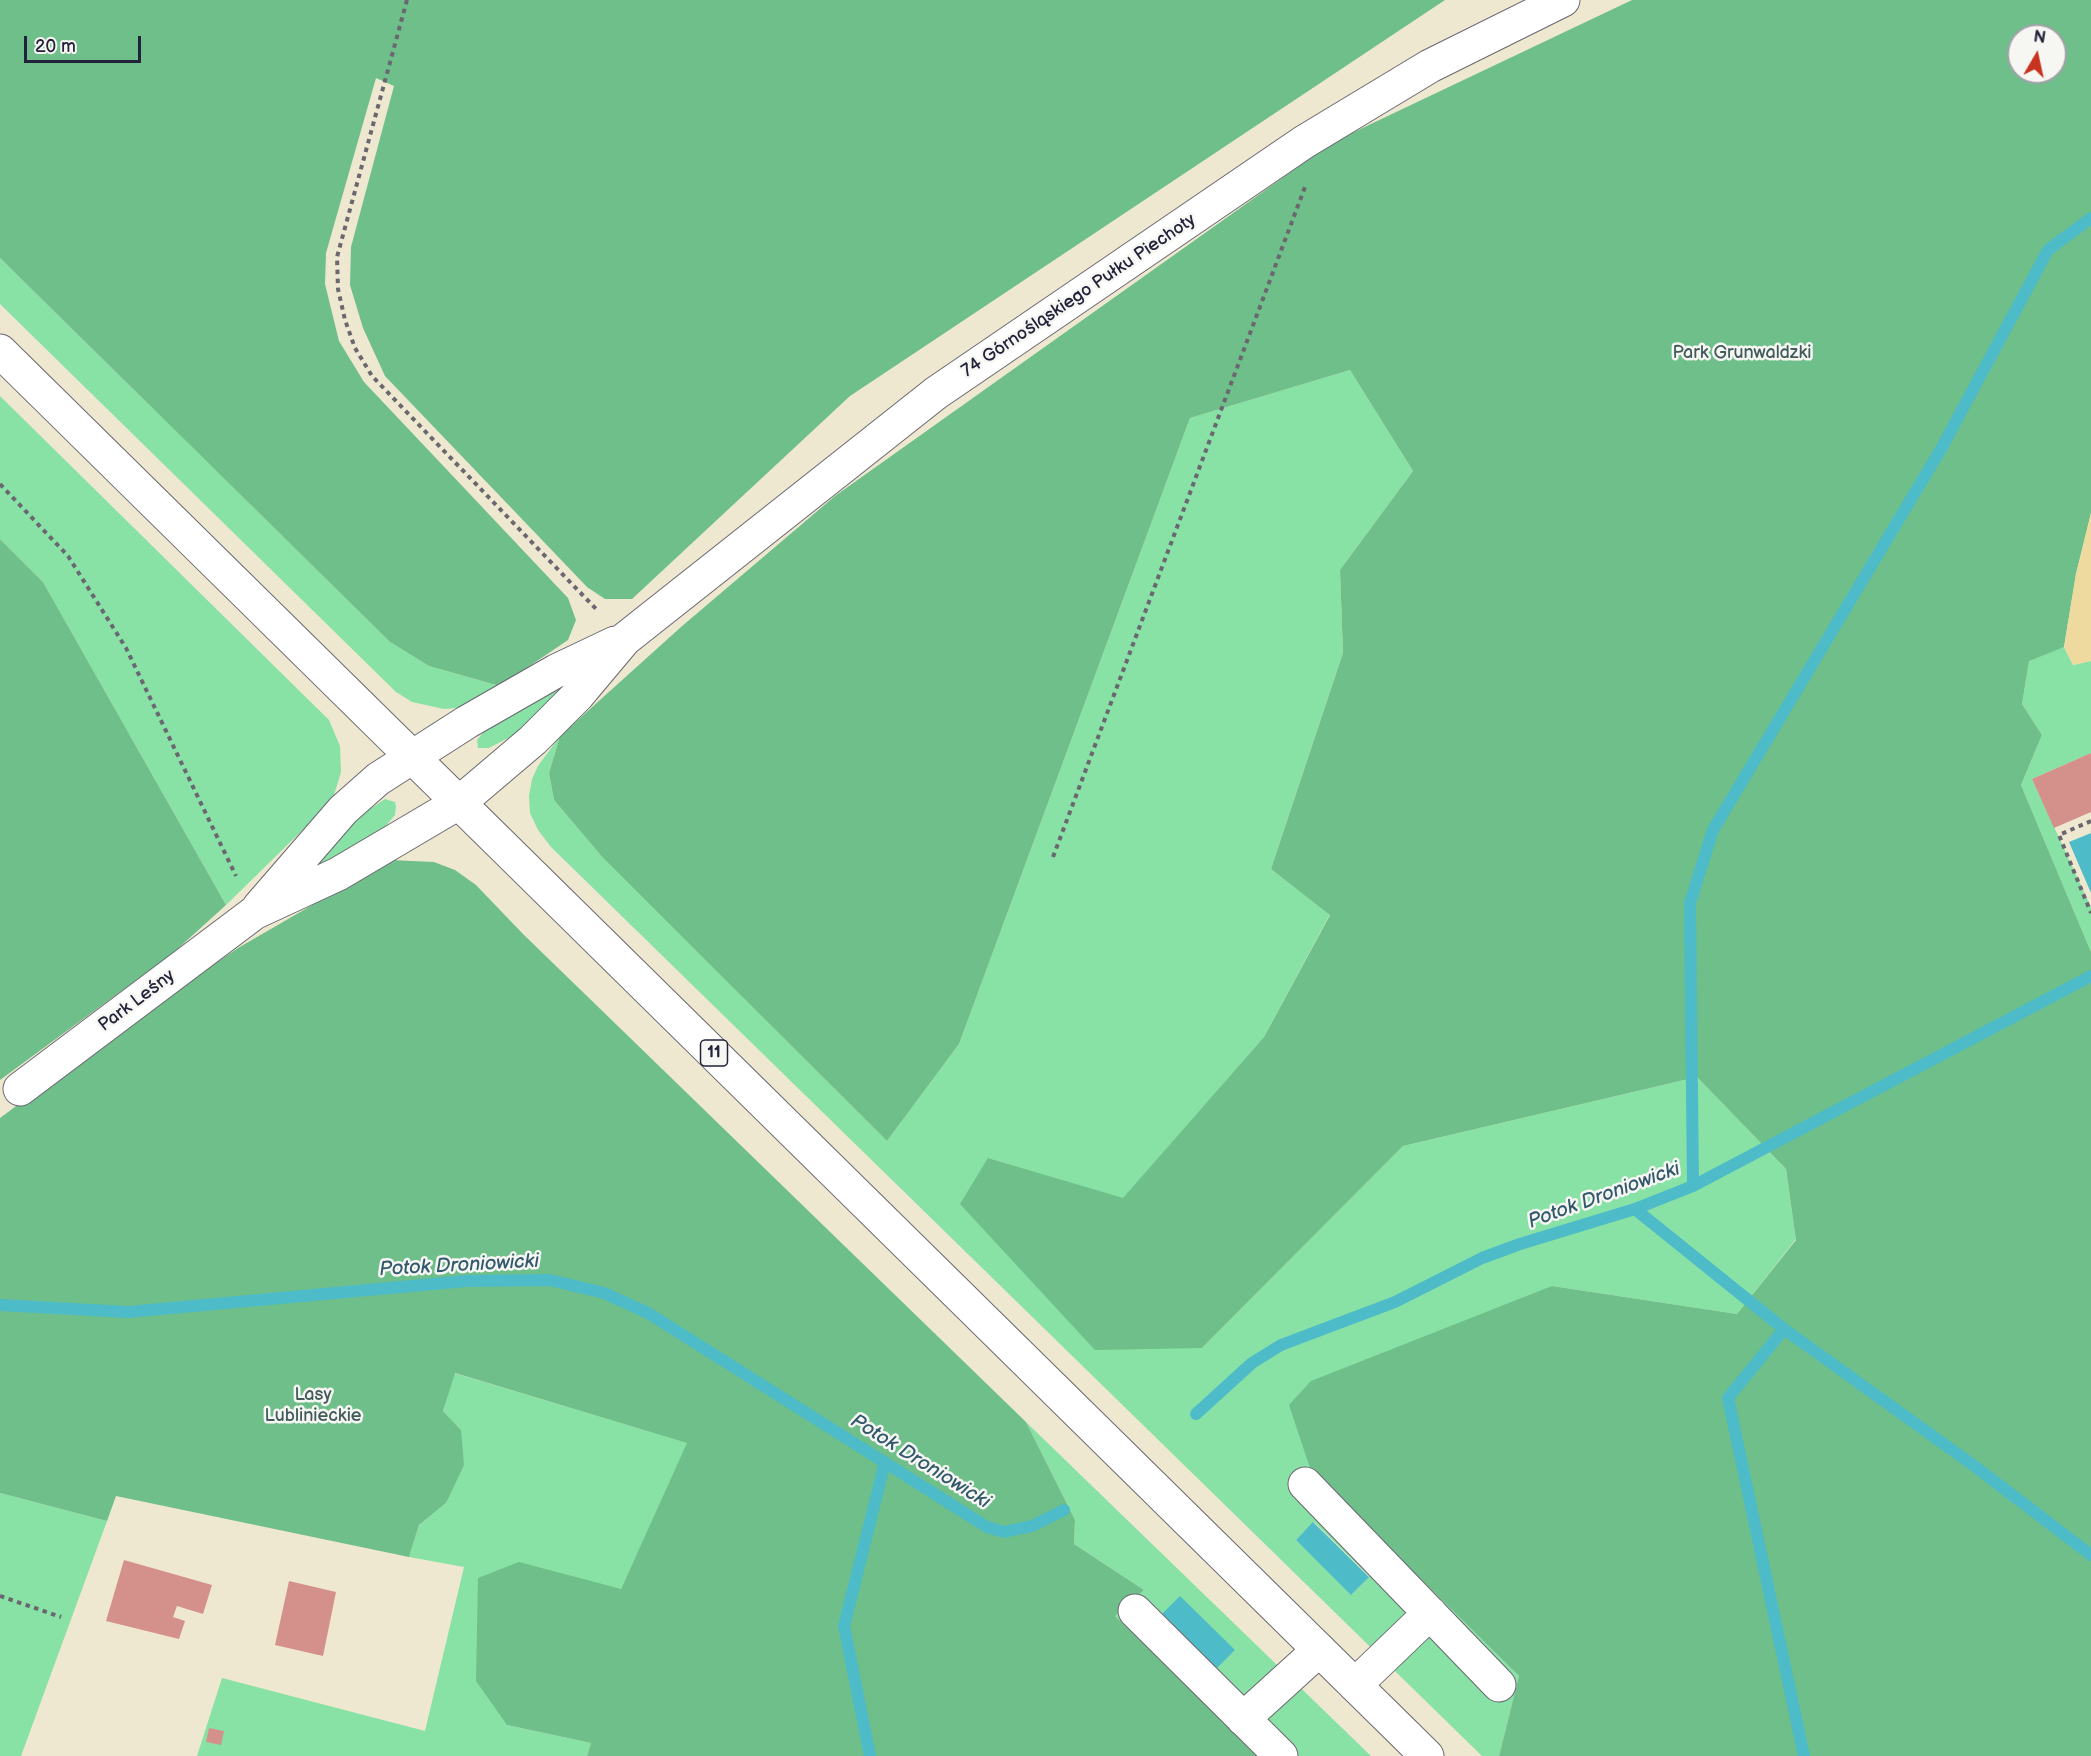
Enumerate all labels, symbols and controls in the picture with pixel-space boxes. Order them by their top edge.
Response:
scale bar [27,24,144,62]
north arrow [2007,24,2067,84]
text: N [2032,27,2047,48]
text: 20 m [35,36,76,57]
street label: 74 Górnośląskiego Pułku Piechoty [958,209,1200,383]
park label: Park Grunwaldzki [1673,342,1811,364]
street label: Park Leśny [95,965,179,1037]
road number: 11 [700,1040,728,1066]
water label: Potok Droniowicki [1525,1157,1683,1235]
water label: Potok Droniowicki [379,1250,539,1282]
park label: Lasy Lublinieckie [264,1384,362,1426]
water label: Potok Droniowicki [846,1409,994,1515]

